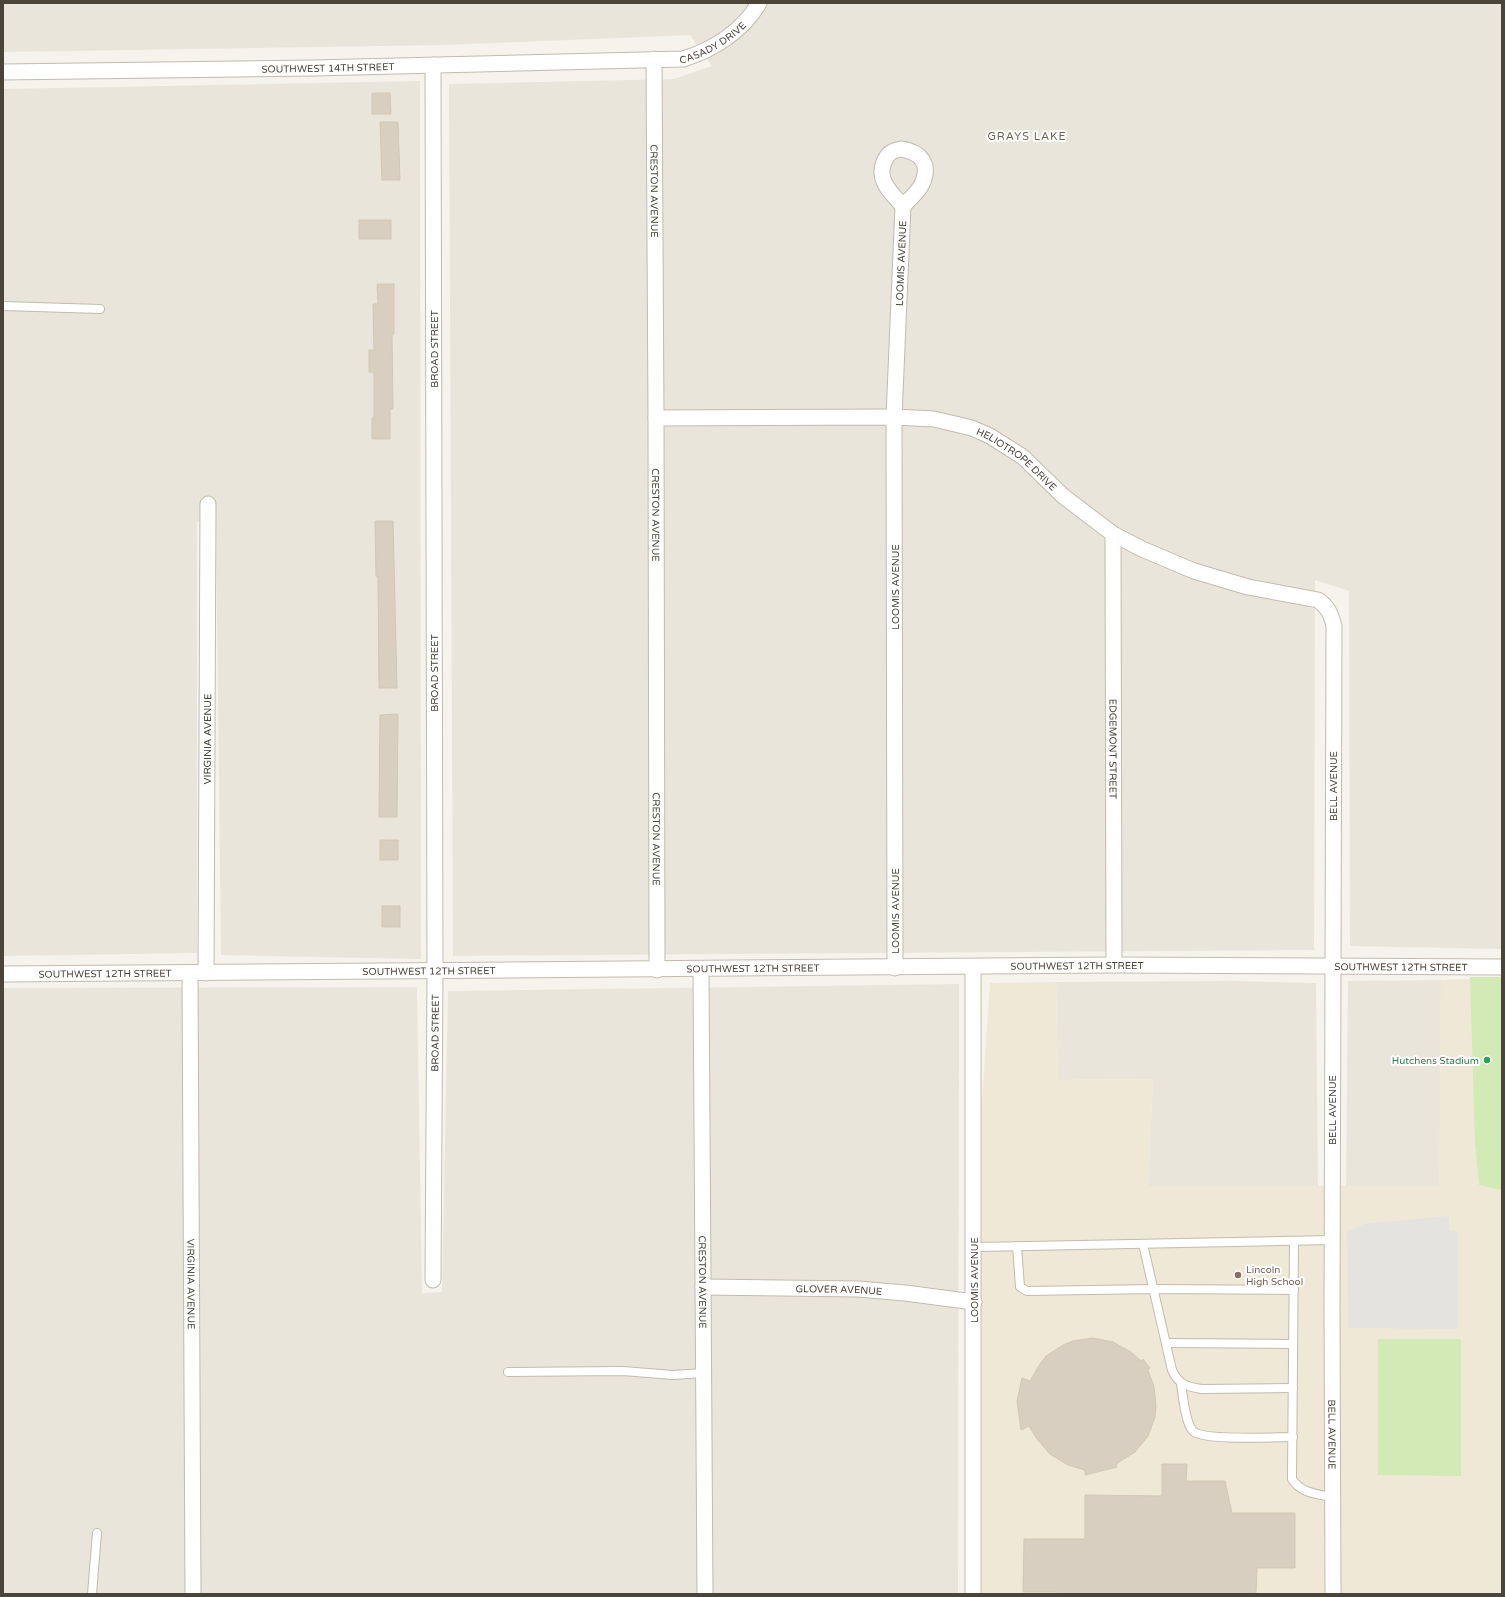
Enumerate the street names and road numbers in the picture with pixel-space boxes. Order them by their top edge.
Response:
street label: CASADY DRIVE [679,20,749,66]
street label: SOUTHWEST 14TH STREET [261,61,395,76]
street label: CRESTON AVENUE [647,144,660,238]
street label: LOOMIS AVENUE [894,220,909,306]
street label: BROAD STREET [429,310,441,388]
street label: HELIOTROPE DRIVE [974,426,1059,494]
street label: CRESTON AVENUE [649,468,661,562]
street label: LOOMIS AVENUE [890,544,902,630]
street label: BROAD STREET [429,634,441,712]
street label: VIRGINIA AVENUE [202,694,214,784]
street label: EDGEMONT STREET [1106,699,1119,799]
street label: BELL AVENUE [1328,751,1340,821]
street label: CRESTON AVENUE [650,792,662,886]
street label: LOOMIS AVENUE [890,868,902,954]
street label: SOUTHWEST 12TH STREET [1010,960,1144,973]
street label: SOUTHWEST 12TH STREET [1334,961,1468,974]
street label: SOUTHWEST 12TH STREET [686,962,820,975]
street label: SOUTHWEST 12TH STREET [362,965,496,978]
street label: SOUTHWEST 12TH STREET [38,968,172,981]
street label: BROAD STREET [429,994,442,1072]
street label: BELL AVENUE [1327,1075,1339,1145]
street label: CRESTON AVENUE [696,1235,708,1329]
street label: LOOMIS AVENUE [969,1237,981,1323]
street label: VIRGINIA AVENUE [184,1239,197,1329]
street label: GLOVER AVENUE [796,1283,883,1298]
street label: BELL AVENUE [1325,1399,1338,1469]

